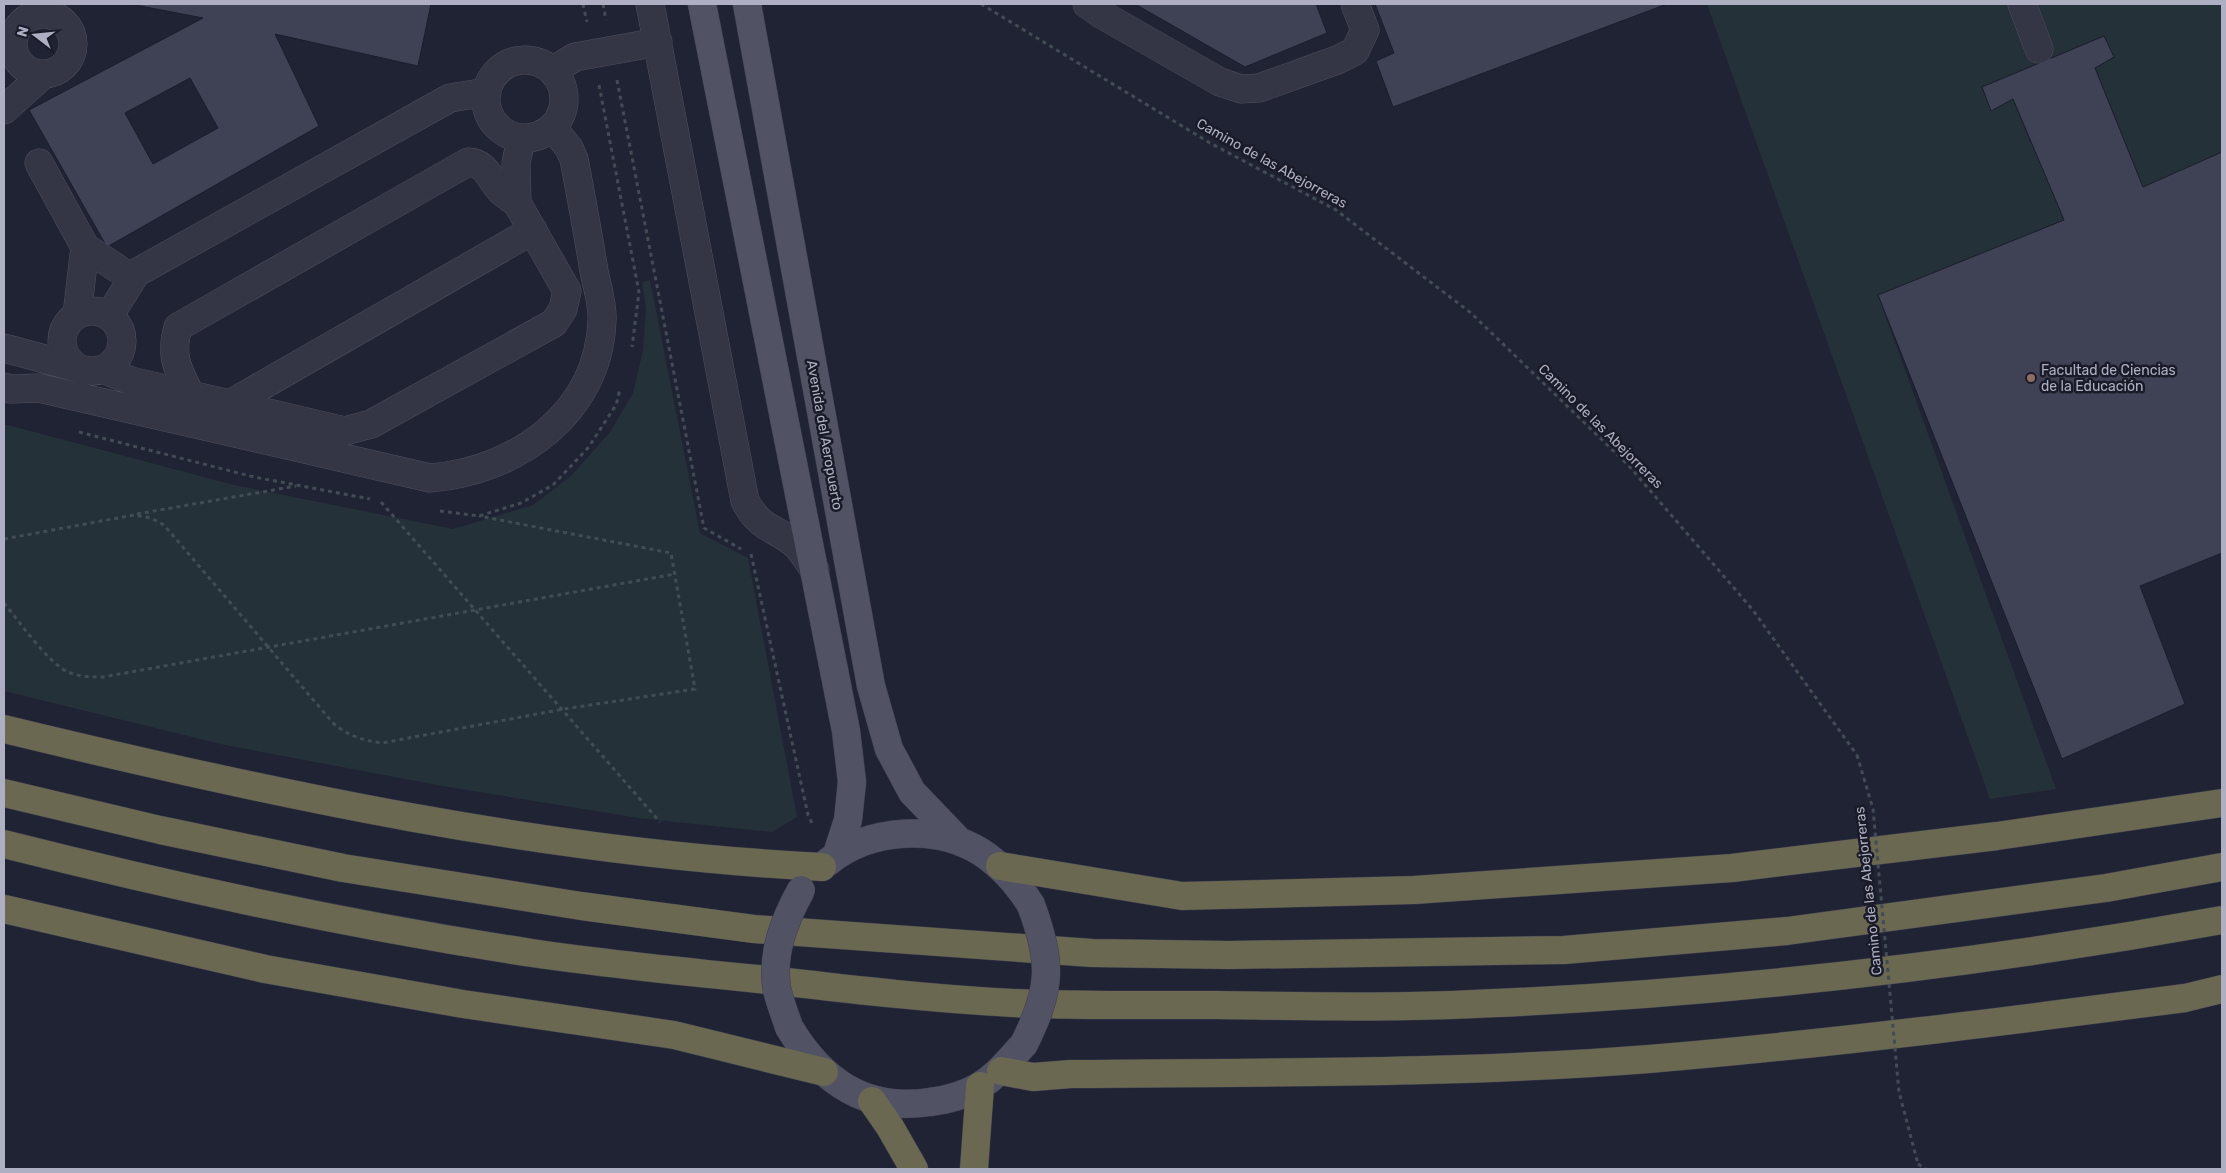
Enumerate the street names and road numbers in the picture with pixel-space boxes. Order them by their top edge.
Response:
street label: Camino de las Abejorreras [1194,115,1350,212]
street label: Avenida del Aeropuerto [803,359,846,511]
street label: Camino de las Abejorreras [1535,360,1667,492]
street label: Camino de las Abejorreras [1851,806,1886,976]

